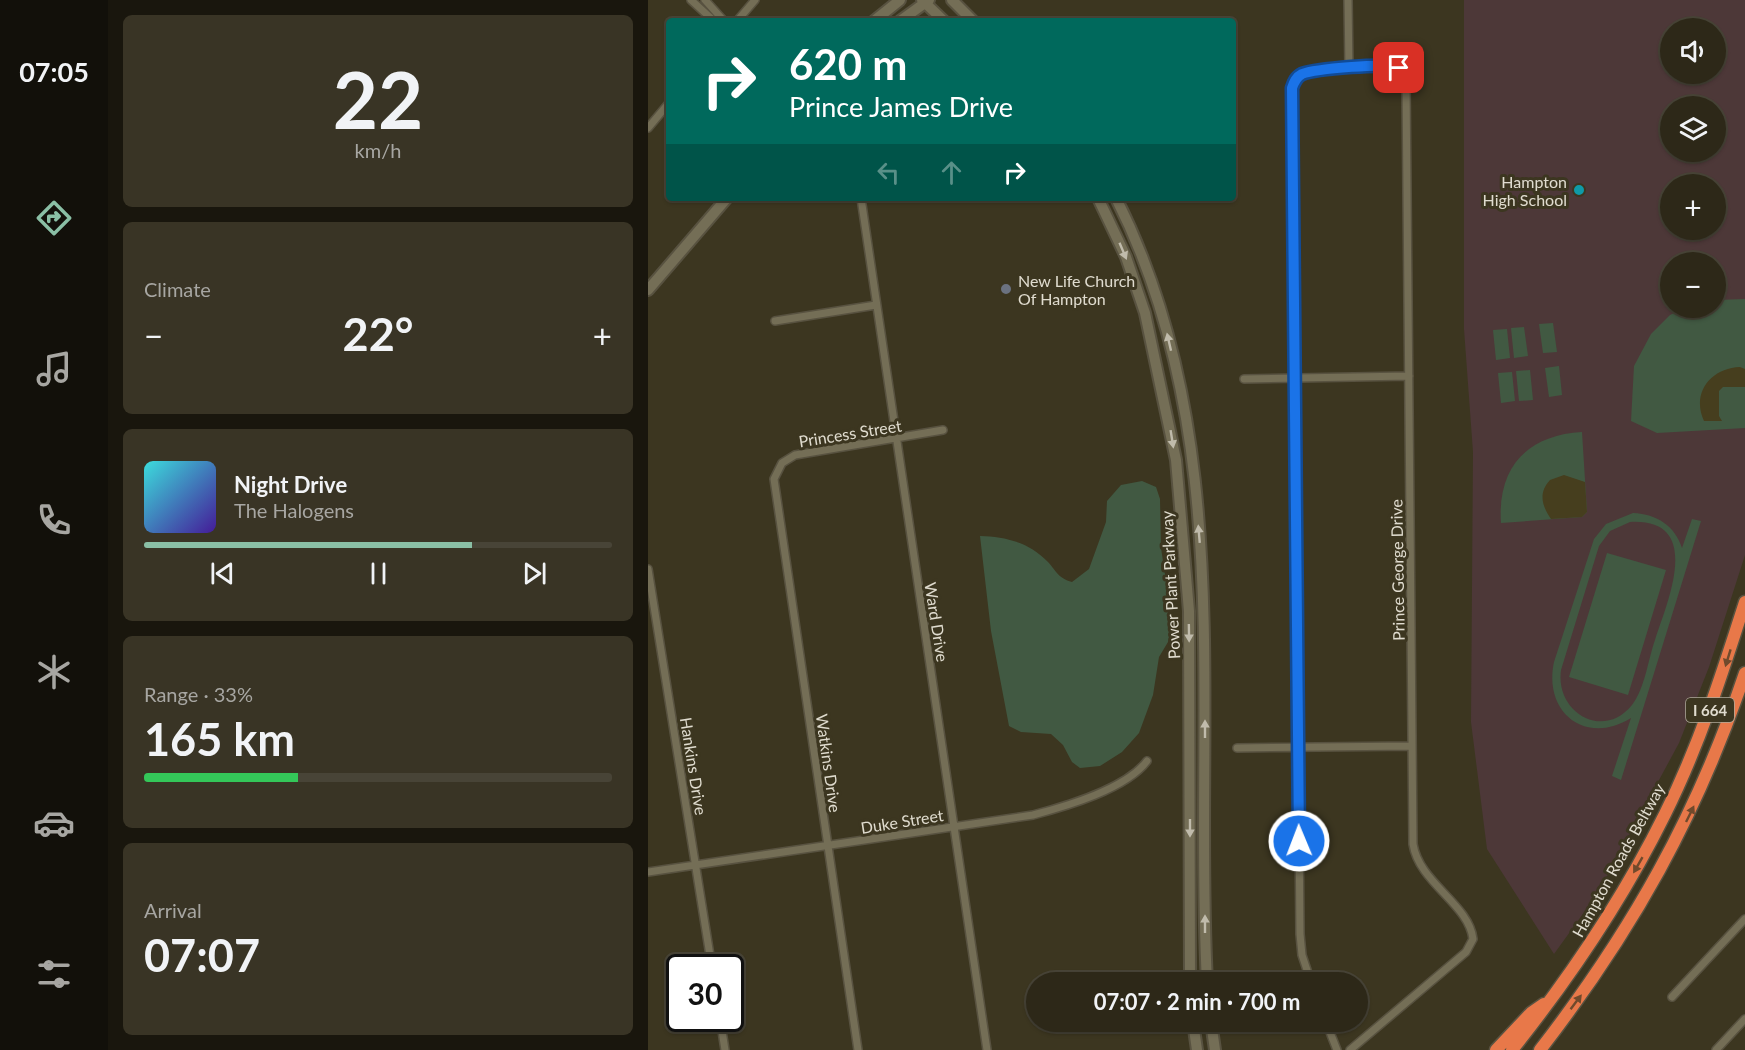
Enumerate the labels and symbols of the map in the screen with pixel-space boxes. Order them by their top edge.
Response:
pin [1373,42,1424,93]
place label: Hampton High School [1483,172,1567,209]
marker: Hampton High School [1572,183,1586,197]
one-way arrow [1118,242,1128,260]
place label: New Life Church Of Hampton [1018,271,1135,308]
marker: New Life Church Of Hampton [999,282,1013,296]
one-way arrow [1164,332,1173,351]
street label: Princess Street [797,415,903,451]
one-way arrow [1168,430,1177,449]
street label: Prince George Drive [1386,499,1408,641]
street label: Power Plant Parkway [1157,510,1183,660]
one-way arrow [1194,525,1204,544]
street label: Ward Drive [921,581,953,663]
one-way arrow [1184,624,1194,643]
one-way arrow [1722,649,1732,667]
road number: I 664 [1686,698,1734,722]
street label: Watkins Drive [813,713,845,813]
street label: Hankins Drive [677,716,711,816]
one-way arrow [1200,720,1210,739]
street label: Hampton Roads Beltway [1568,779,1669,940]
street label: Duke Street [859,805,945,837]
one-way arrow [1685,805,1694,822]
position arrow [1267,809,1331,873]
one-way arrow [1185,819,1195,838]
one-way arrow [1633,857,1643,874]
one-way arrow [1200,915,1210,934]
speed limit sign: 30 [666,954,744,1032]
one-way arrow [1570,995,1582,1010]

